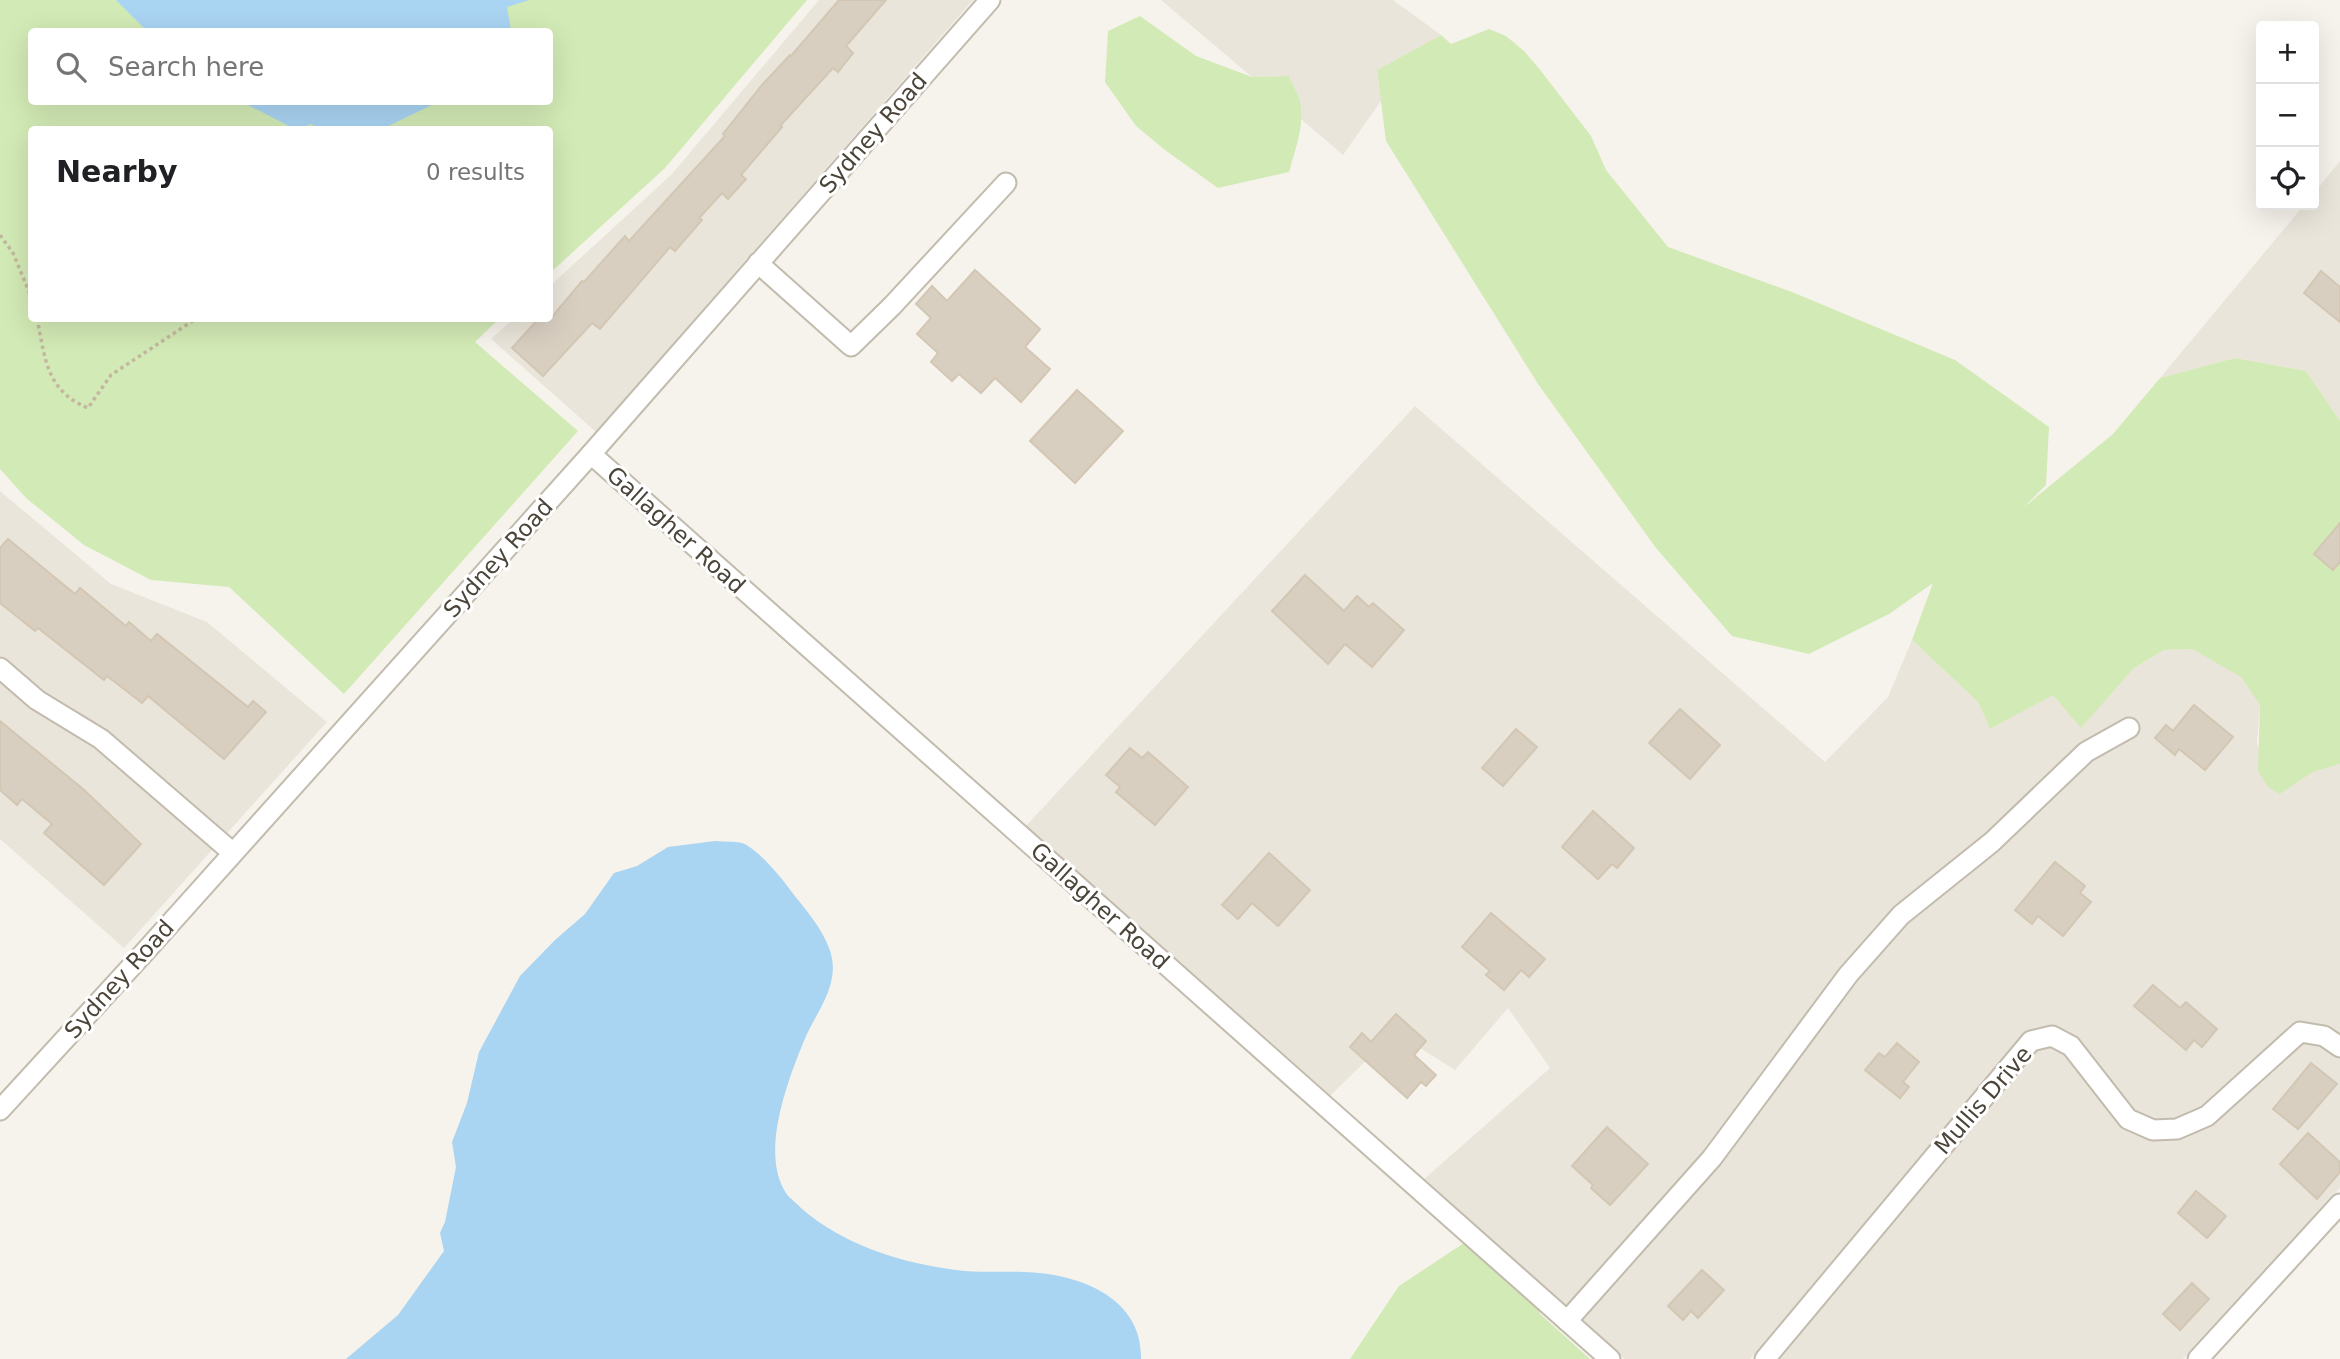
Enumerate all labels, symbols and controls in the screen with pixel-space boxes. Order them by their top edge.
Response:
map controls [2256,21,2319,210]
button: + [2256,21,2319,84]
search box [28,28,553,105]
icon: search [52,48,90,86]
text: Search here [108,52,264,82]
street label: Sydney Road [814,68,932,198]
button: − [2256,84,2319,147]
button: locate [2256,147,2319,210]
text: Nearby [56,154,178,189]
text: 0 results [426,159,525,185]
street label: Gallagher Road [602,461,750,599]
street label: Sydney Road [438,493,558,623]
street label: Gallagher Road [1026,837,1174,975]
street label: Sydney Road [59,914,179,1044]
street label: Mullis Drive [1929,1041,2037,1159]

